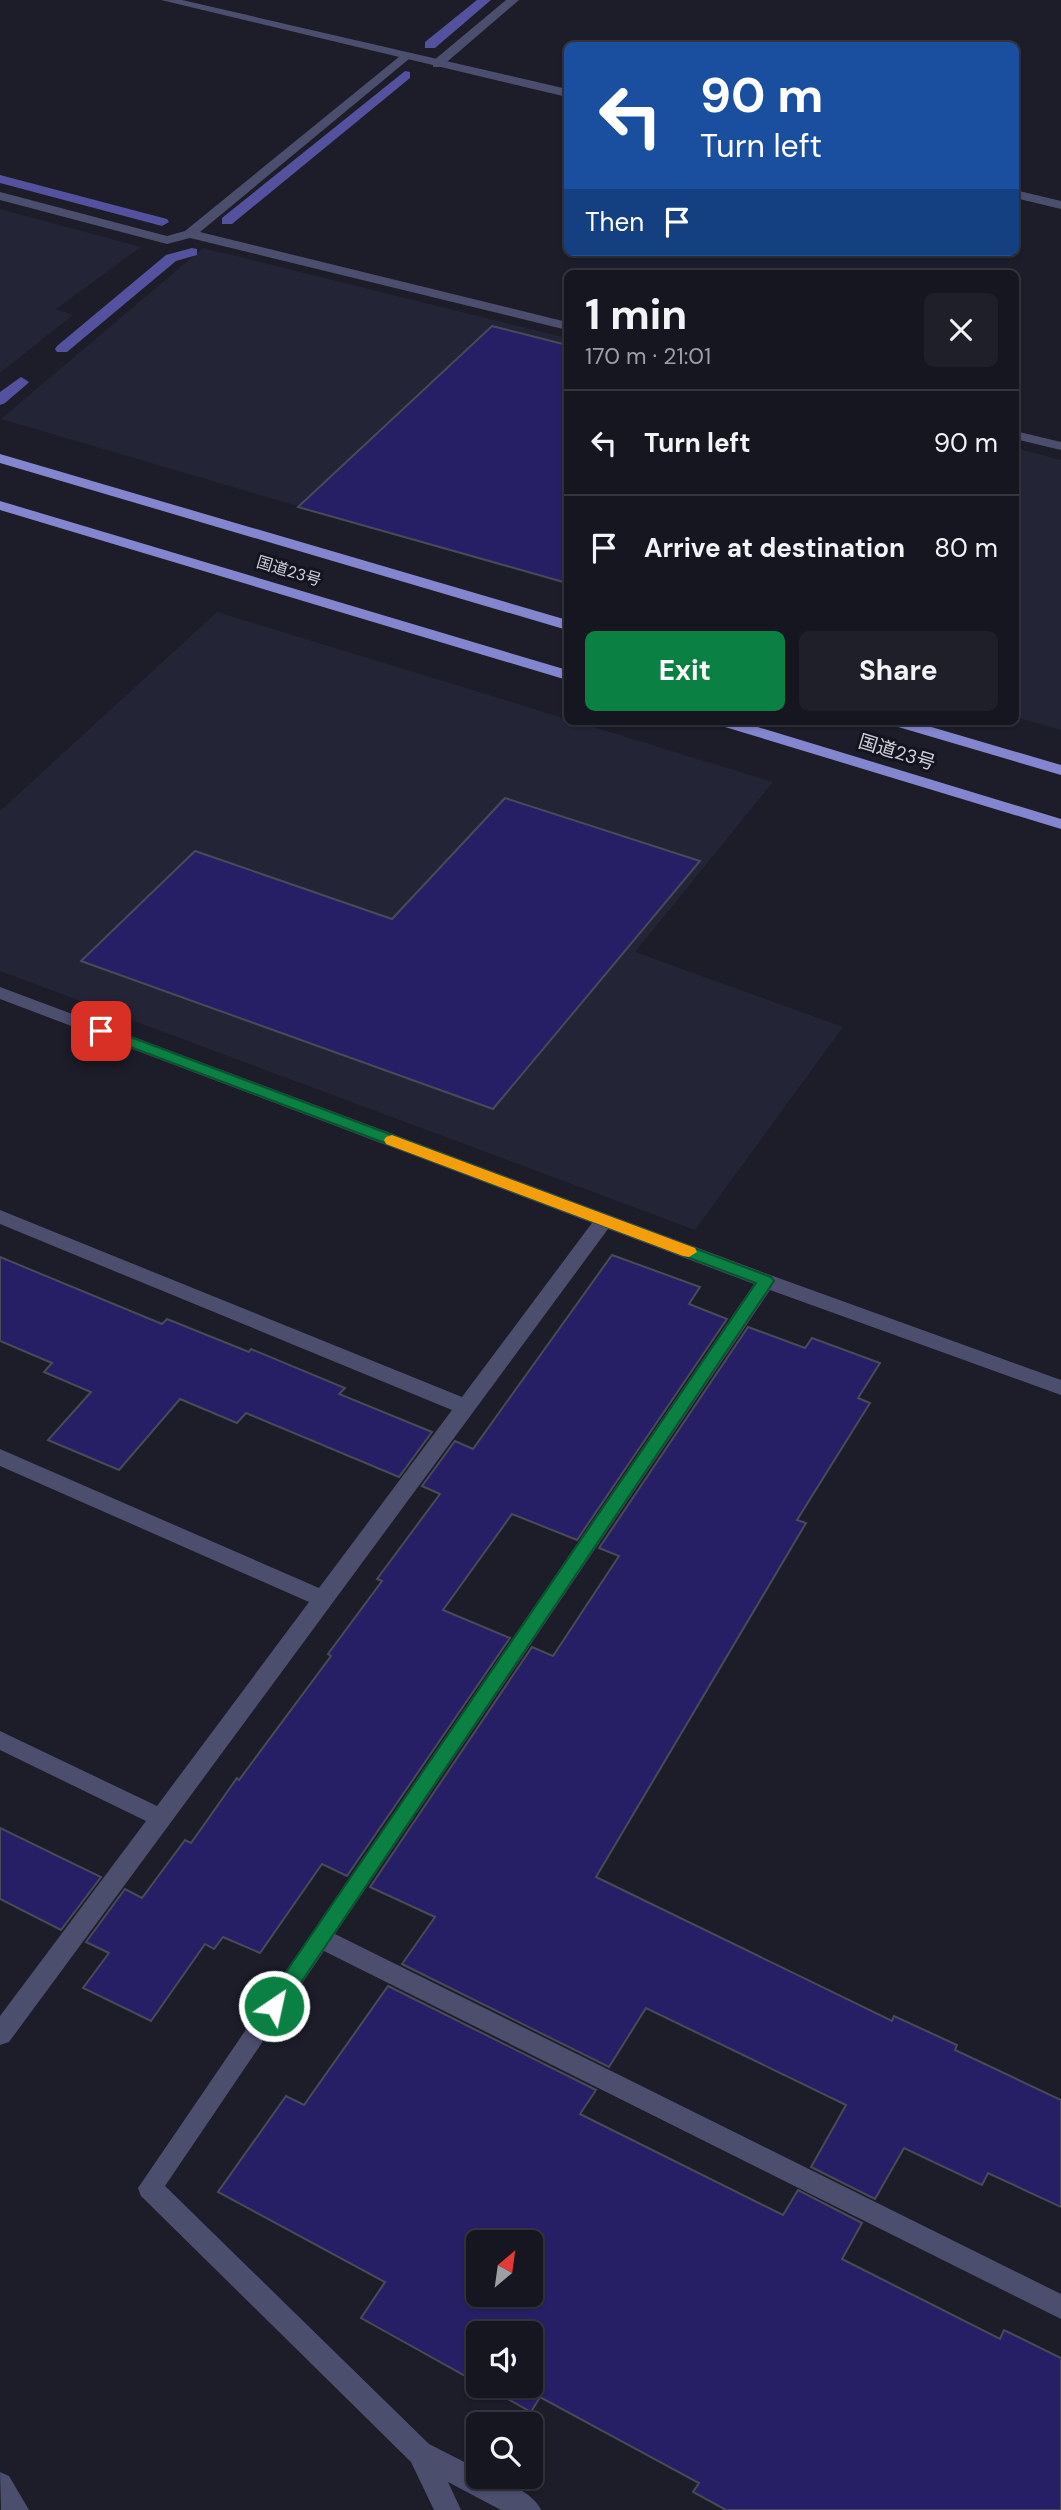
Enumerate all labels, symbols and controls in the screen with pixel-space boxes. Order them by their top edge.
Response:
text: 90 m [700,63,823,127]
icon: left [585,70,676,161]
text: Turn left [700,125,822,167]
icon: arrive [658,203,696,241]
text: Then [585,205,644,239]
text: 1 min [585,287,687,342]
button: close [924,293,998,367]
text: 170 m · 21:01 [585,341,711,371]
icon: left [585,424,623,462]
text: Turn left [644,426,751,460]
text: 90 m [934,426,998,460]
icon: arrive [585,529,623,567]
text: Arrive at destination [644,531,905,565]
text: 80 m [934,531,998,565]
street label: 国道23号 [254,551,324,591]
button: Exit [585,631,785,711]
button: Share [799,631,998,711]
street label: 国道23号 [855,728,939,776]
pin [71,1001,131,1061]
icon: arrive [82,1012,120,1050]
position arrow [237,1969,311,2043]
north arrow [466,2230,542,2306]
map controls [466,2230,543,2489]
button: sound [466,2321,543,2398]
button: search [466,2412,543,2489]

